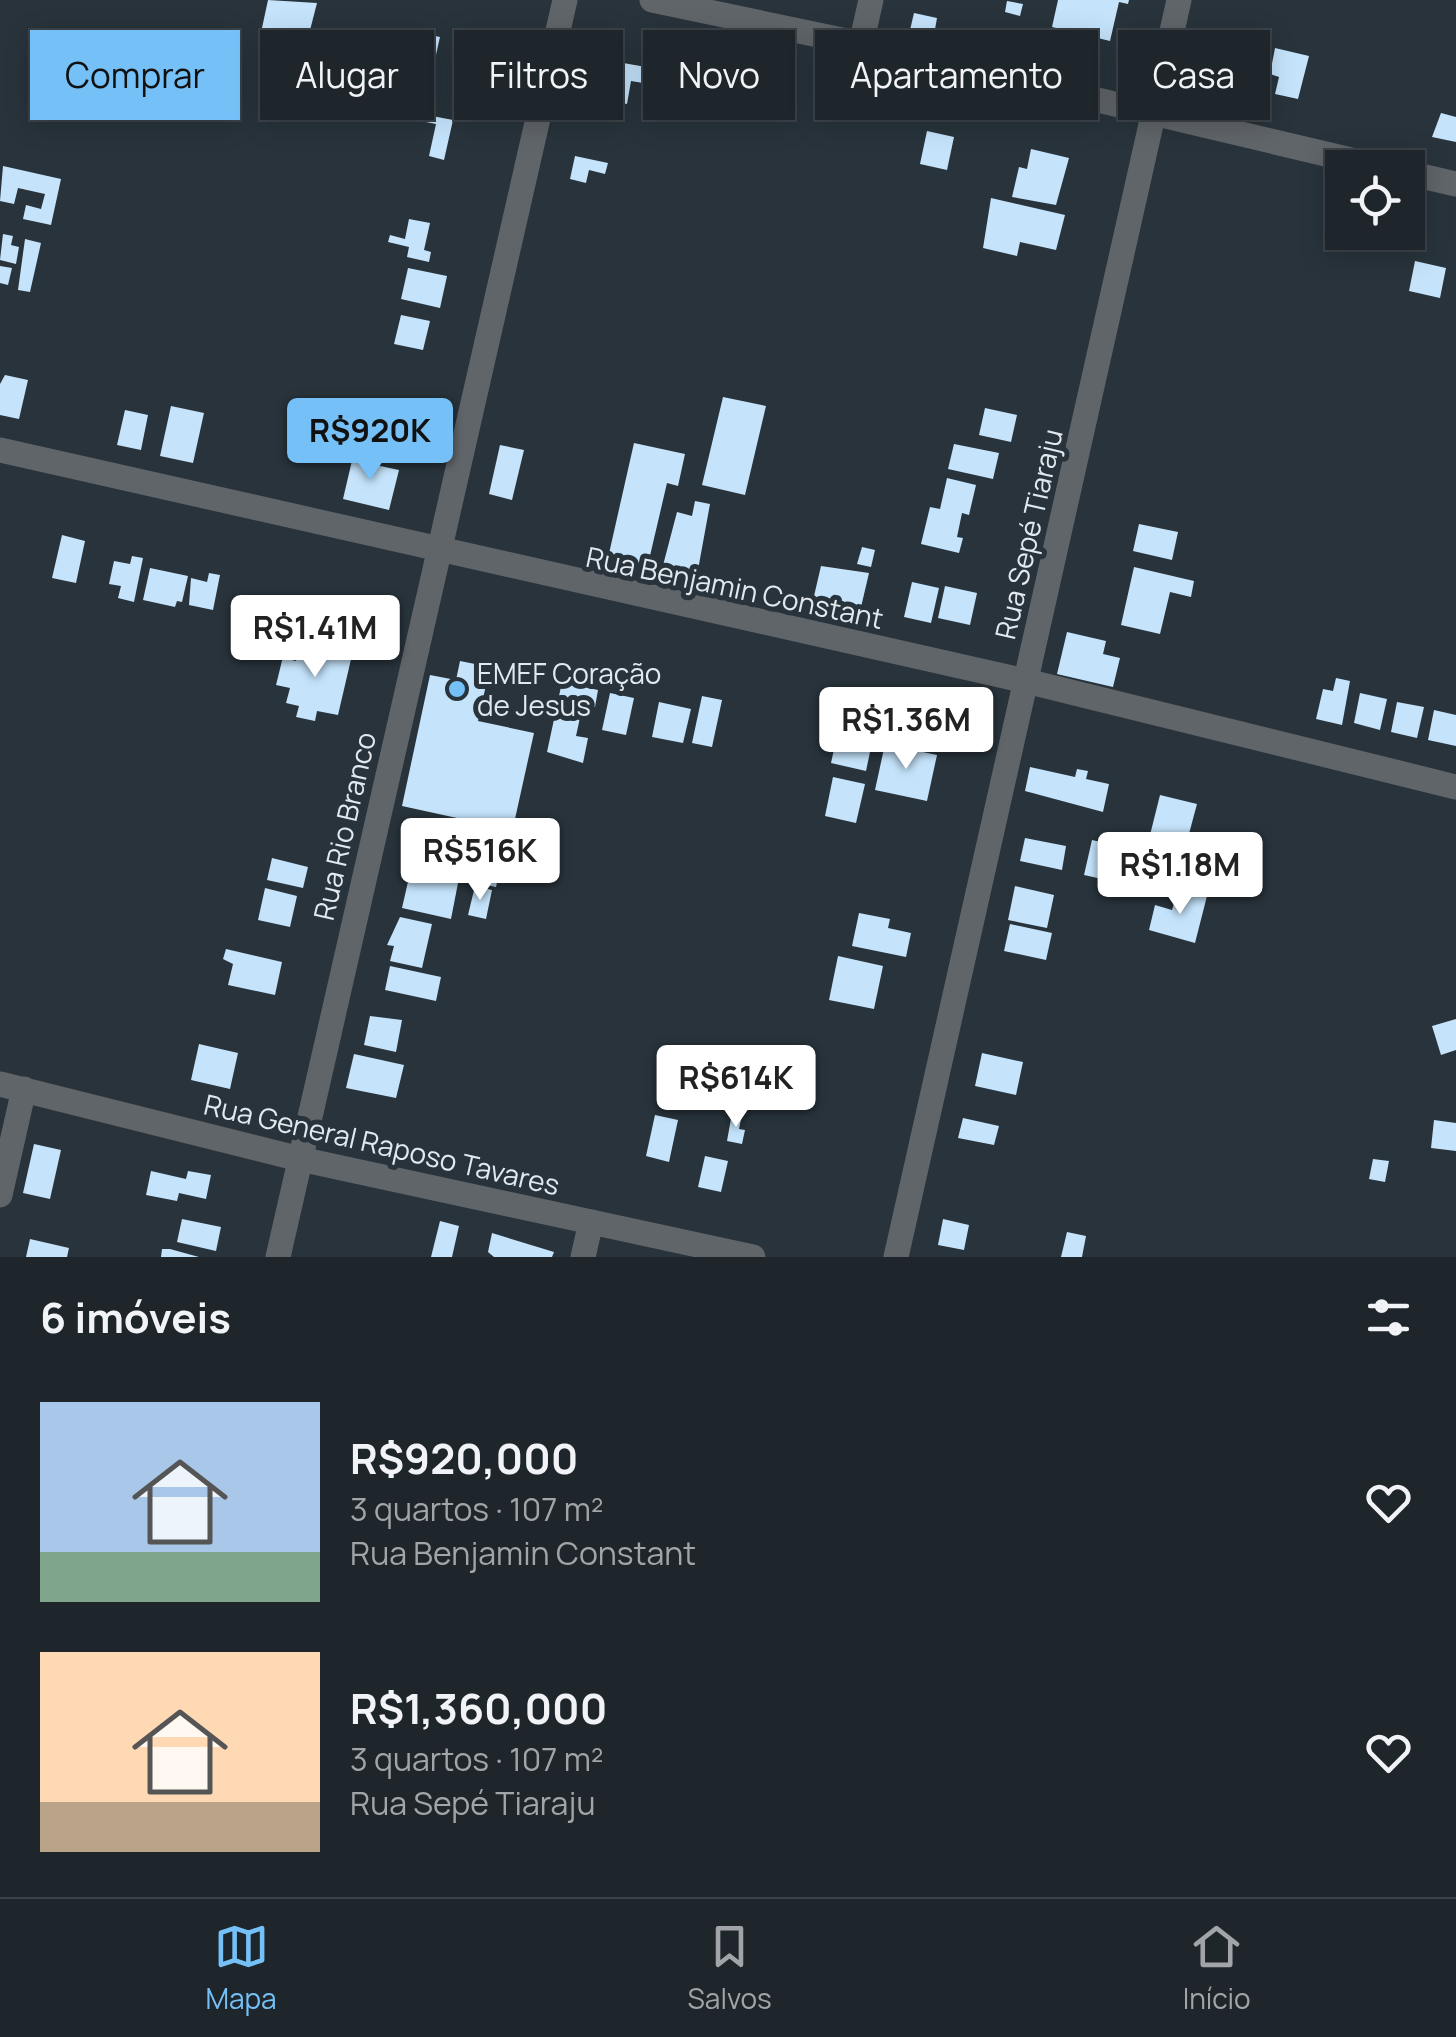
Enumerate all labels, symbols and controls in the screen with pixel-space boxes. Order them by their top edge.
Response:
chip: Comprar [30,30,240,120]
chip: Alugar [260,30,434,120]
chip: Filtros [454,30,623,120]
chip: Novo [643,30,795,120]
chip: Apartamento [815,30,1098,120]
chip: Casa [1118,30,1270,120]
map controls [1325,150,1425,250]
button: locate [1325,150,1425,250]
pin: R$920K [289,398,451,483]
text: R$920K [309,408,431,452]
street label: Rua Sepé Tiaraju [985,425,1071,643]
street label: Rua Benjamin Constant [583,537,887,637]
pin: R$1.41M [223,595,407,680]
text: R$1.41M [253,605,377,649]
place label: EMEF Coração de Jesus [477,654,661,724]
marker: EMEF Coração de Jesus [446,678,468,700]
pin: R$1.36M [814,687,998,772]
text: R$1.36M [841,697,971,741]
street label: Rua Rio Branco [304,728,384,924]
pin: R$516K [399,818,561,903]
text: R$516K [423,828,537,872]
pin: R$1.18M [1088,832,1272,917]
text: R$1.18M [1120,842,1240,886]
pin: R$614K [655,1045,817,1130]
text: R$614K [679,1055,793,1099]
street label: Rua General Raposo Tavares [200,1085,564,1203]
text: 6 imóveis [40,1288,231,1346]
icon: filters [1361,1290,1416,1345]
text: R$920,000 [350,1429,579,1487]
icon: home [120,1442,240,1562]
icon: heart [1361,1475,1416,1530]
text: 3 quartos · 107 m² [350,1487,604,1531]
text: Rua Benjamin Constant [350,1531,696,1575]
text: R$1,360,000 [350,1679,607,1737]
icon: home [120,1692,240,1812]
icon: heart [1361,1725,1416,1780]
text: 3 quartos · 107 m² [350,1737,604,1781]
text: Rua Sepé Tiaraju [350,1781,595,1825]
tab: Mapa [205,1919,277,2017]
tab: Salvos [688,1919,772,2017]
tab: Início [1183,1919,1251,2017]

